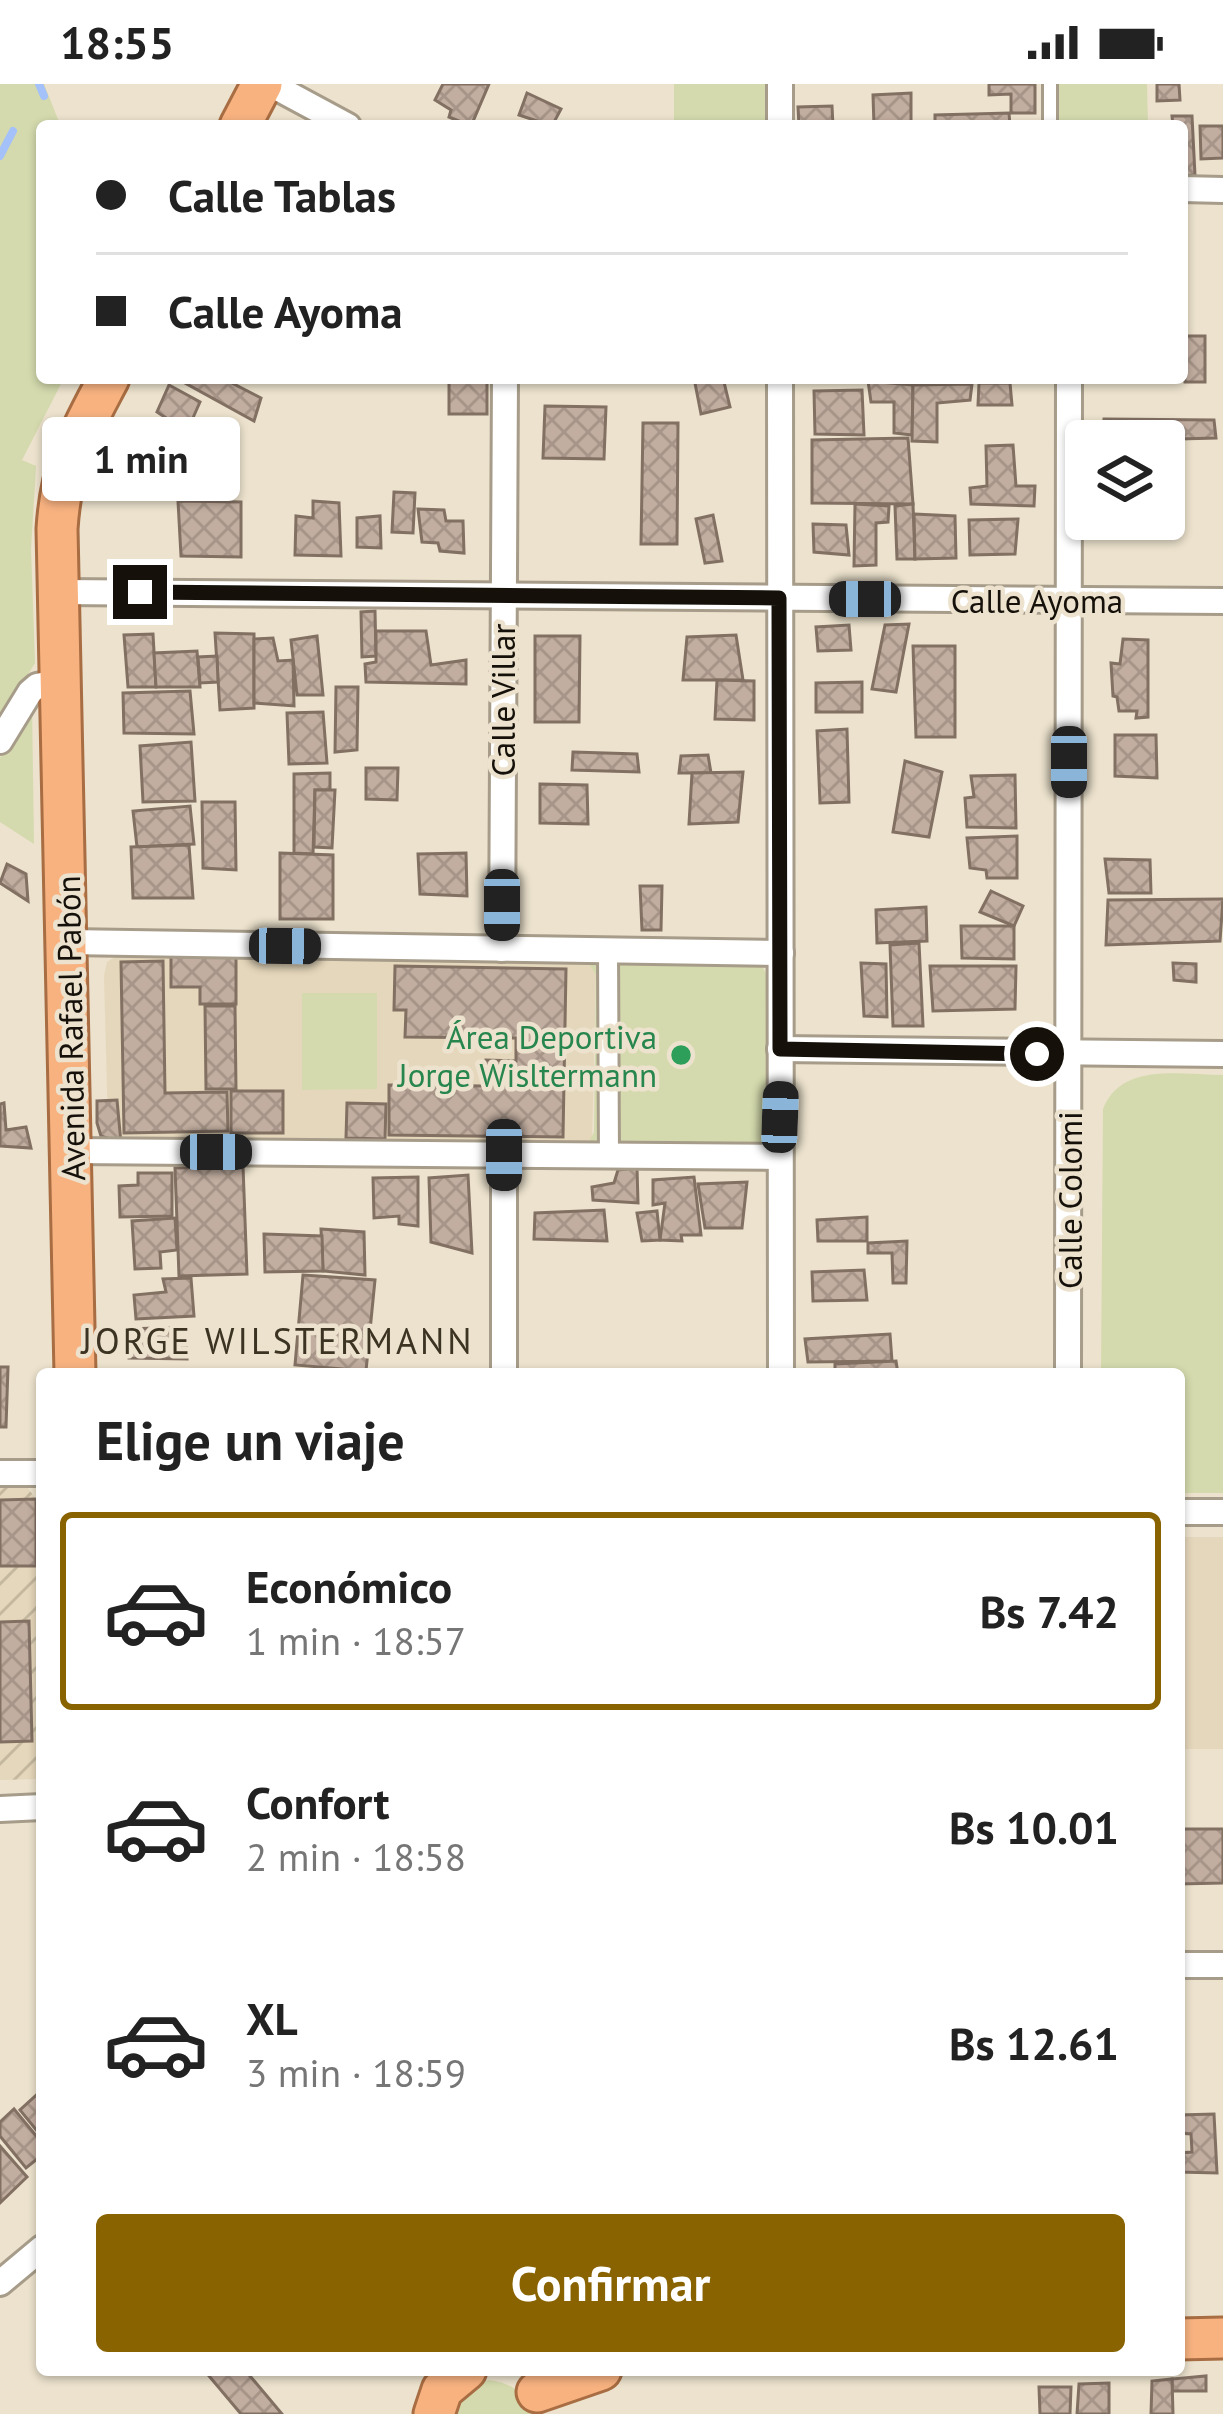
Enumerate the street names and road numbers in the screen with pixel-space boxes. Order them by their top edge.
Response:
street label: Calle Ayoma [951,579,1123,622]
street label: Calle Villar [481,624,524,776]
street label: Avenida Rafael Pabón [46,875,94,1181]
street label: Calle Colomi [1048,1111,1091,1289]

